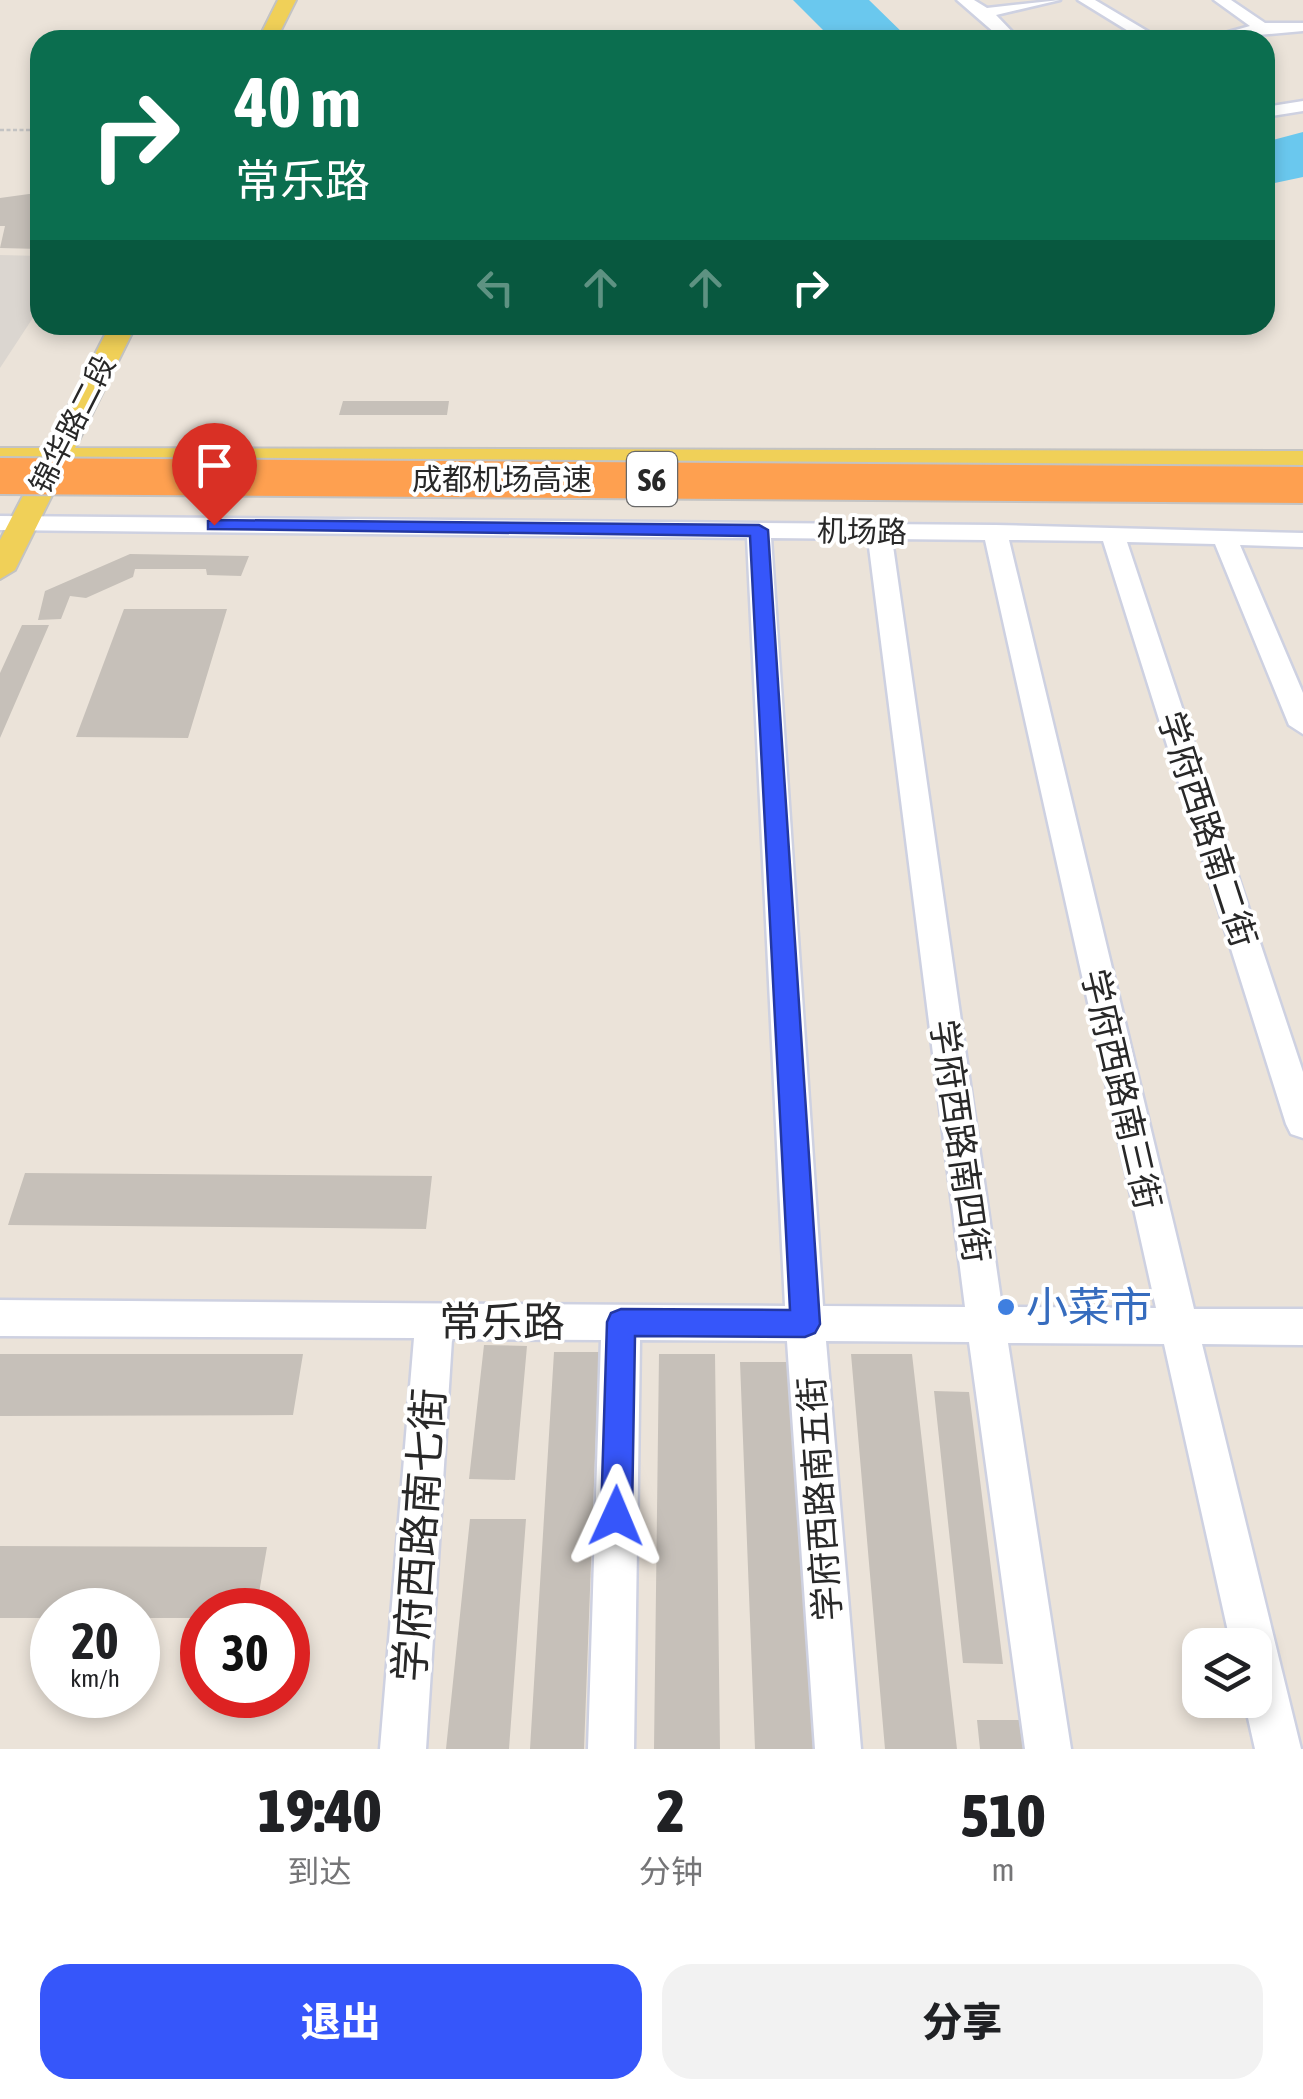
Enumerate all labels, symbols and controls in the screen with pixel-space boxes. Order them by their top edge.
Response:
text: 40 m [235,62,361,142]
icon: right [70,70,200,200]
text: 常乐路 [235,155,370,207]
icon: left [468,260,523,315]
icon: ahead [573,260,628,315]
icon: ahead [678,260,733,315]
icon: right [783,260,838,315]
street label: 锦华路二段 [23,349,121,499]
pin [172,423,257,526]
icon: arrive [187,438,242,493]
road number: S6 [627,452,677,506]
street label: 成都机场高速 [412,462,592,496]
street label: 机场路 [817,513,907,549]
street label: 学府西路南二街 [1151,706,1265,952]
street label: 学府西路南三街 [1075,965,1169,1213]
street label: 学府西路南四街 [924,1017,998,1265]
place label: 小菜市 [1026,1283,1152,1331]
marker: 小菜市 [995,1296,1017,1318]
street label: 常乐路 [439,1298,565,1346]
street label: 学府西路南五街 [791,1375,847,1623]
street label: 学府西路南七街 [385,1387,453,1683]
position arrow [564,1464,668,1568]
speed limit sign: 30 [180,1588,310,1718]
text: 20 [71,1612,118,1670]
map controls [1182,1628,1272,1718]
button: layers [1182,1628,1272,1718]
text: km/h [70,1664,120,1692]
text: 19:40 [258,1776,381,1845]
text: 2 [657,1776,685,1845]
text: 510 [961,1781,1045,1850]
text: m [991,1851,1014,1888]
text: 到达 [287,1853,351,1890]
text: 分钟 [639,1853,703,1890]
button: 退出 [40,1964,642,2079]
button: 分享 [662,1964,1263,2079]

